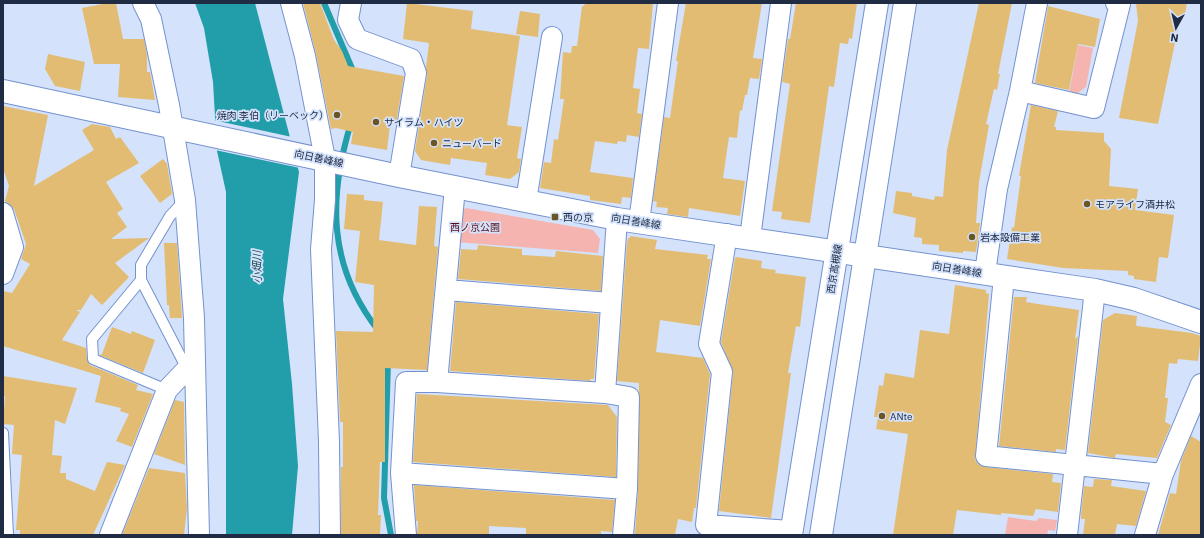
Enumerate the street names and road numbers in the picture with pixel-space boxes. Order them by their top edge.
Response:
street label: 向日善峰線 [293,147,345,170]
street label: 向日善峰線 [610,211,662,232]
street label: 西京高槻線 [824,243,845,295]
street label: 向日善峰線 [931,259,983,280]

